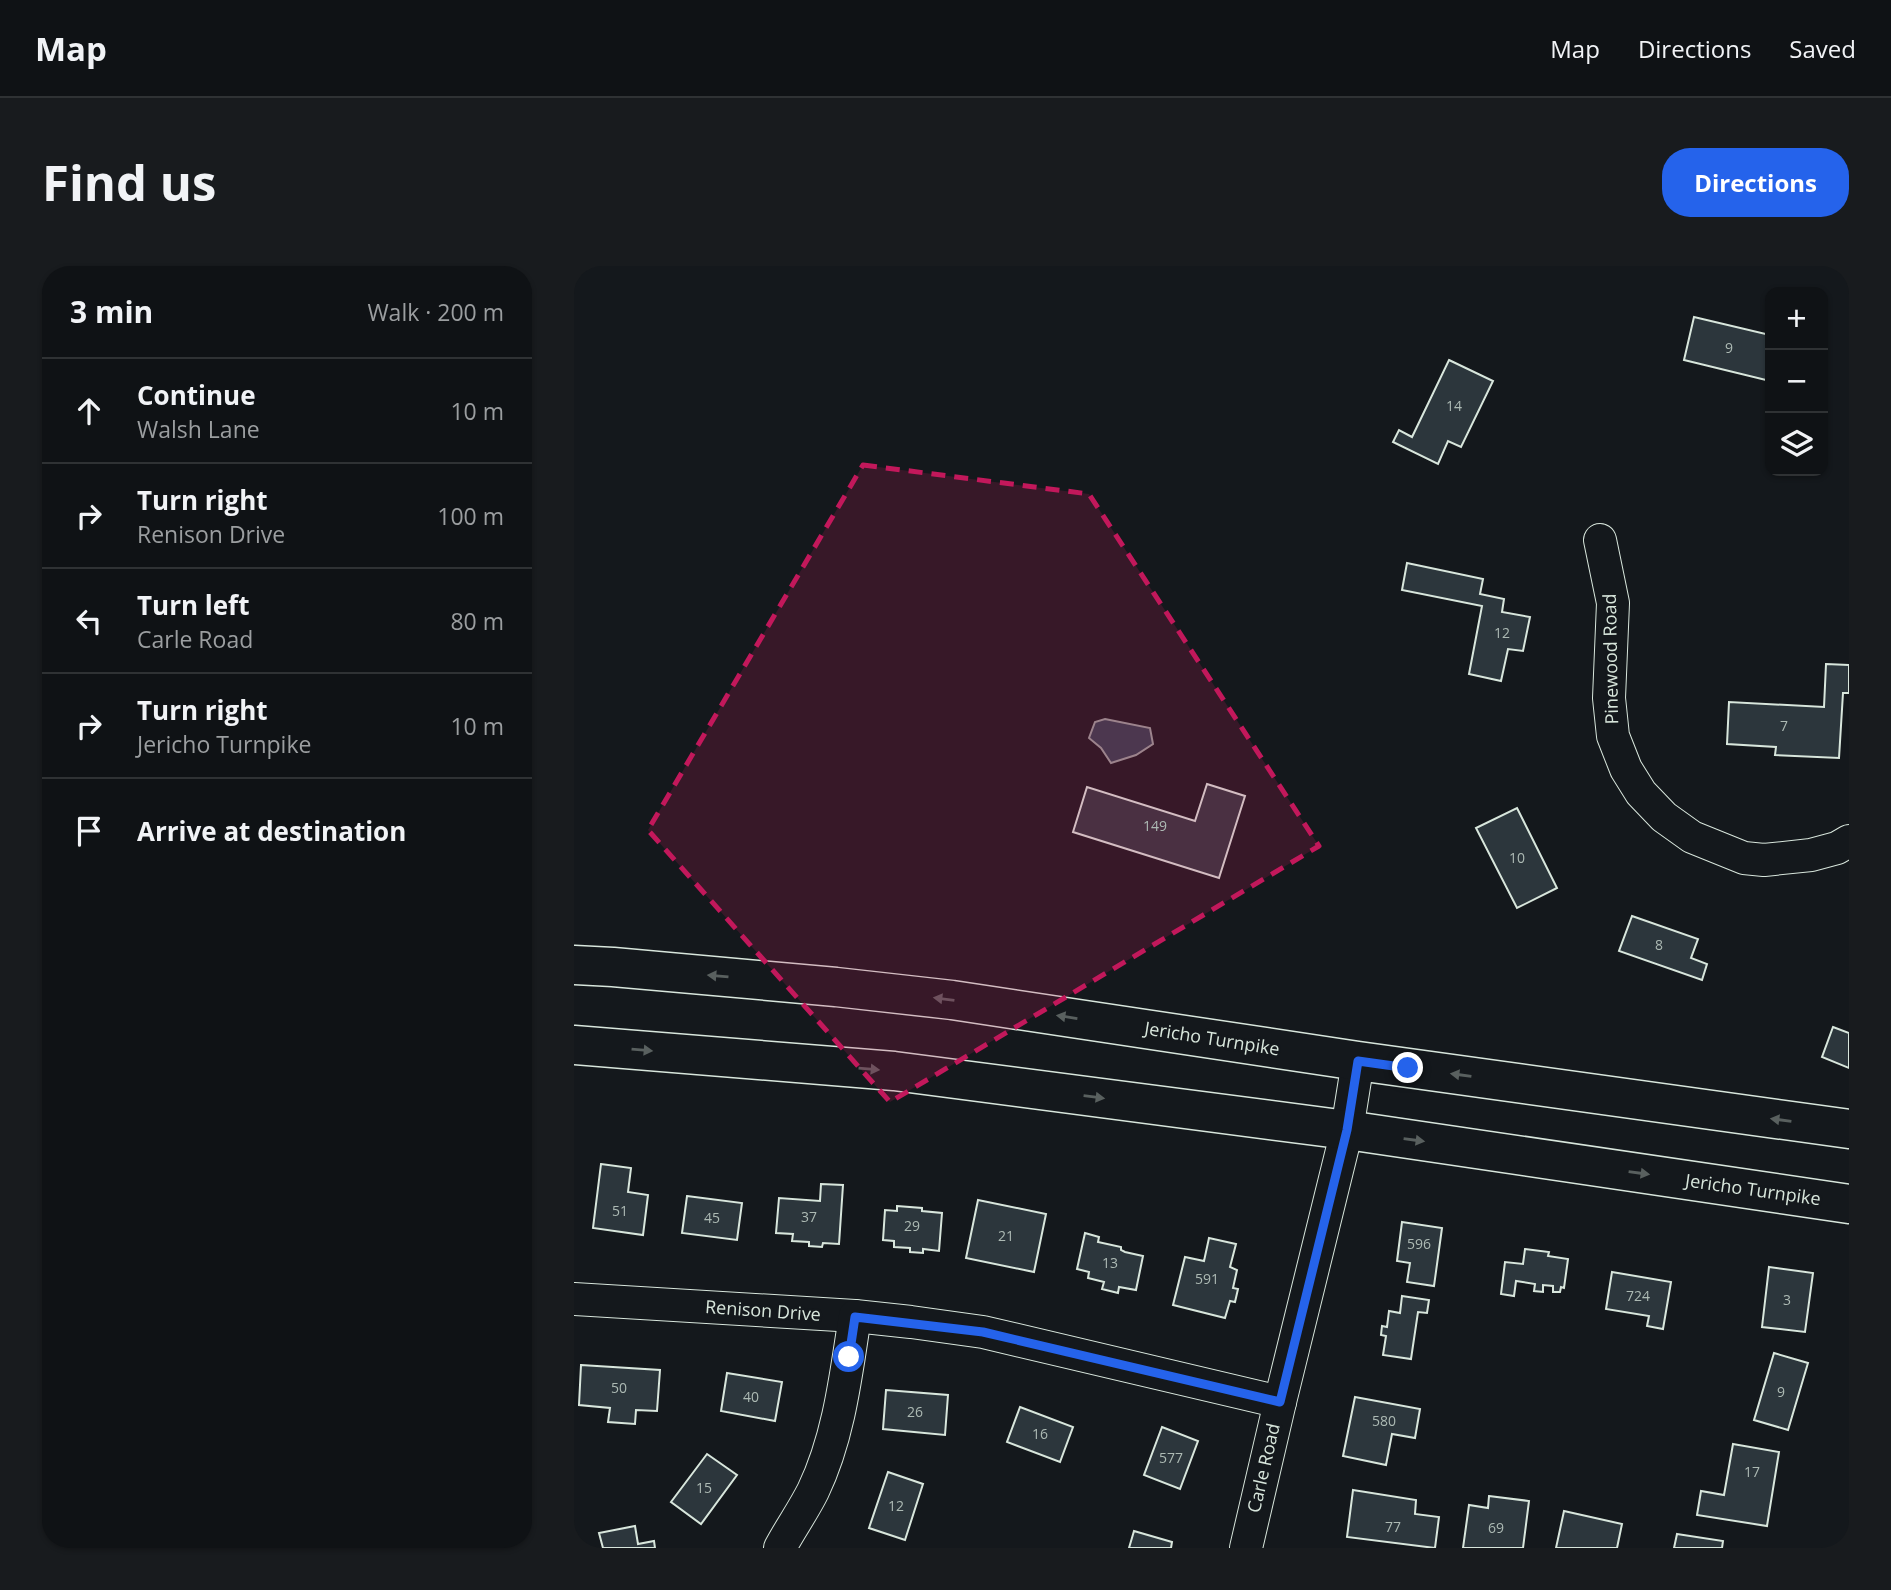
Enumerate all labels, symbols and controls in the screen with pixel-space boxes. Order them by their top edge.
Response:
text: Map [35,26,107,71]
text: Map [1550,32,1600,65]
text: Directions [1638,32,1751,65]
text: Saved [1789,32,1856,65]
button: Directions [1662,148,1849,217]
text: Find us [42,149,216,215]
map controls [1765,287,1828,476]
button: + [1765,287,1828,350]
text: 3 min [70,291,153,332]
text: Walk · 200 m [367,296,504,328]
house number: 9 [1725,338,1733,357]
button: − [1765,350,1828,413]
text: Continue [137,377,256,413]
icon: ahead [70,392,108,430]
text: 10 m [450,395,504,427]
house number: 14 [1446,396,1462,415]
text: Walsh Lane [137,413,260,445]
button: layers [1765,413,1828,476]
text: Turn right [137,482,268,518]
icon: right [70,497,108,535]
text: 100 m [437,500,504,532]
text: Renison Drive [137,518,285,550]
text: Turn left [137,587,249,623]
street label: Pinewood Road [1597,593,1623,725]
icon: left [70,602,108,640]
text: 80 m [450,605,504,637]
text: Carle Road [137,623,253,655]
house number: 12 [1494,623,1510,642]
text: Turn right [137,692,268,728]
icon: right [70,707,108,745]
text: 10 m [450,710,504,742]
house number: 7 [1780,716,1788,735]
text: Jericho Turnpike [137,728,311,760]
icon: arrive [70,812,108,850]
text: Arrive at destination [137,813,406,849]
house number: 149 [1143,816,1167,835]
house number: 10 [1509,848,1525,867]
house number: 8 [1655,935,1663,954]
one-way arrow [707,971,729,982]
one-way arrow [933,994,955,1005]
one-way arrow [1056,1011,1078,1022]
street label: Jericho Turnpike [1141,1015,1281,1061]
one-way arrow [631,1045,653,1056]
route end [1392,1052,1423,1083]
one-way arrow [858,1064,880,1075]
one-way arrow [1450,1070,1472,1081]
one-way arrow [1084,1092,1106,1103]
one-way arrow [1770,1114,1792,1125]
one-way arrow [1404,1135,1426,1146]
street label: Jericho Turnpike [1682,1167,1822,1210]
one-way arrow [1629,1168,1651,1179]
house number: 51 [612,1201,628,1220]
house number: 37 [801,1207,817,1226]
house number: 45 [704,1208,720,1227]
house number: 29 [904,1216,920,1235]
house number: 21 [998,1226,1014,1245]
house number: 596 [1407,1234,1431,1253]
house number: 13 [1102,1253,1118,1272]
house number: 591 [1195,1269,1219,1288]
house number: 724 [1626,1286,1650,1305]
house number: 3 [1783,1290,1791,1309]
street label: Renison Drive [704,1294,822,1326]
route start [833,1341,864,1372]
house number: 50 [611,1378,627,1397]
house number: 9 [1777,1382,1785,1401]
house number: 40 [743,1387,759,1406]
house number: 26 [907,1402,923,1421]
house number: 580 [1372,1411,1396,1430]
street label: Carle Road [1241,1421,1285,1515]
house number: 16 [1032,1424,1048,1443]
house number: 577 [1159,1448,1183,1467]
house number: 17 [1744,1462,1760,1481]
house number: 15 [696,1478,712,1497]
house number: 12 [888,1496,904,1515]
house number: 77 [1385,1517,1401,1536]
house number: 69 [1488,1518,1504,1537]

